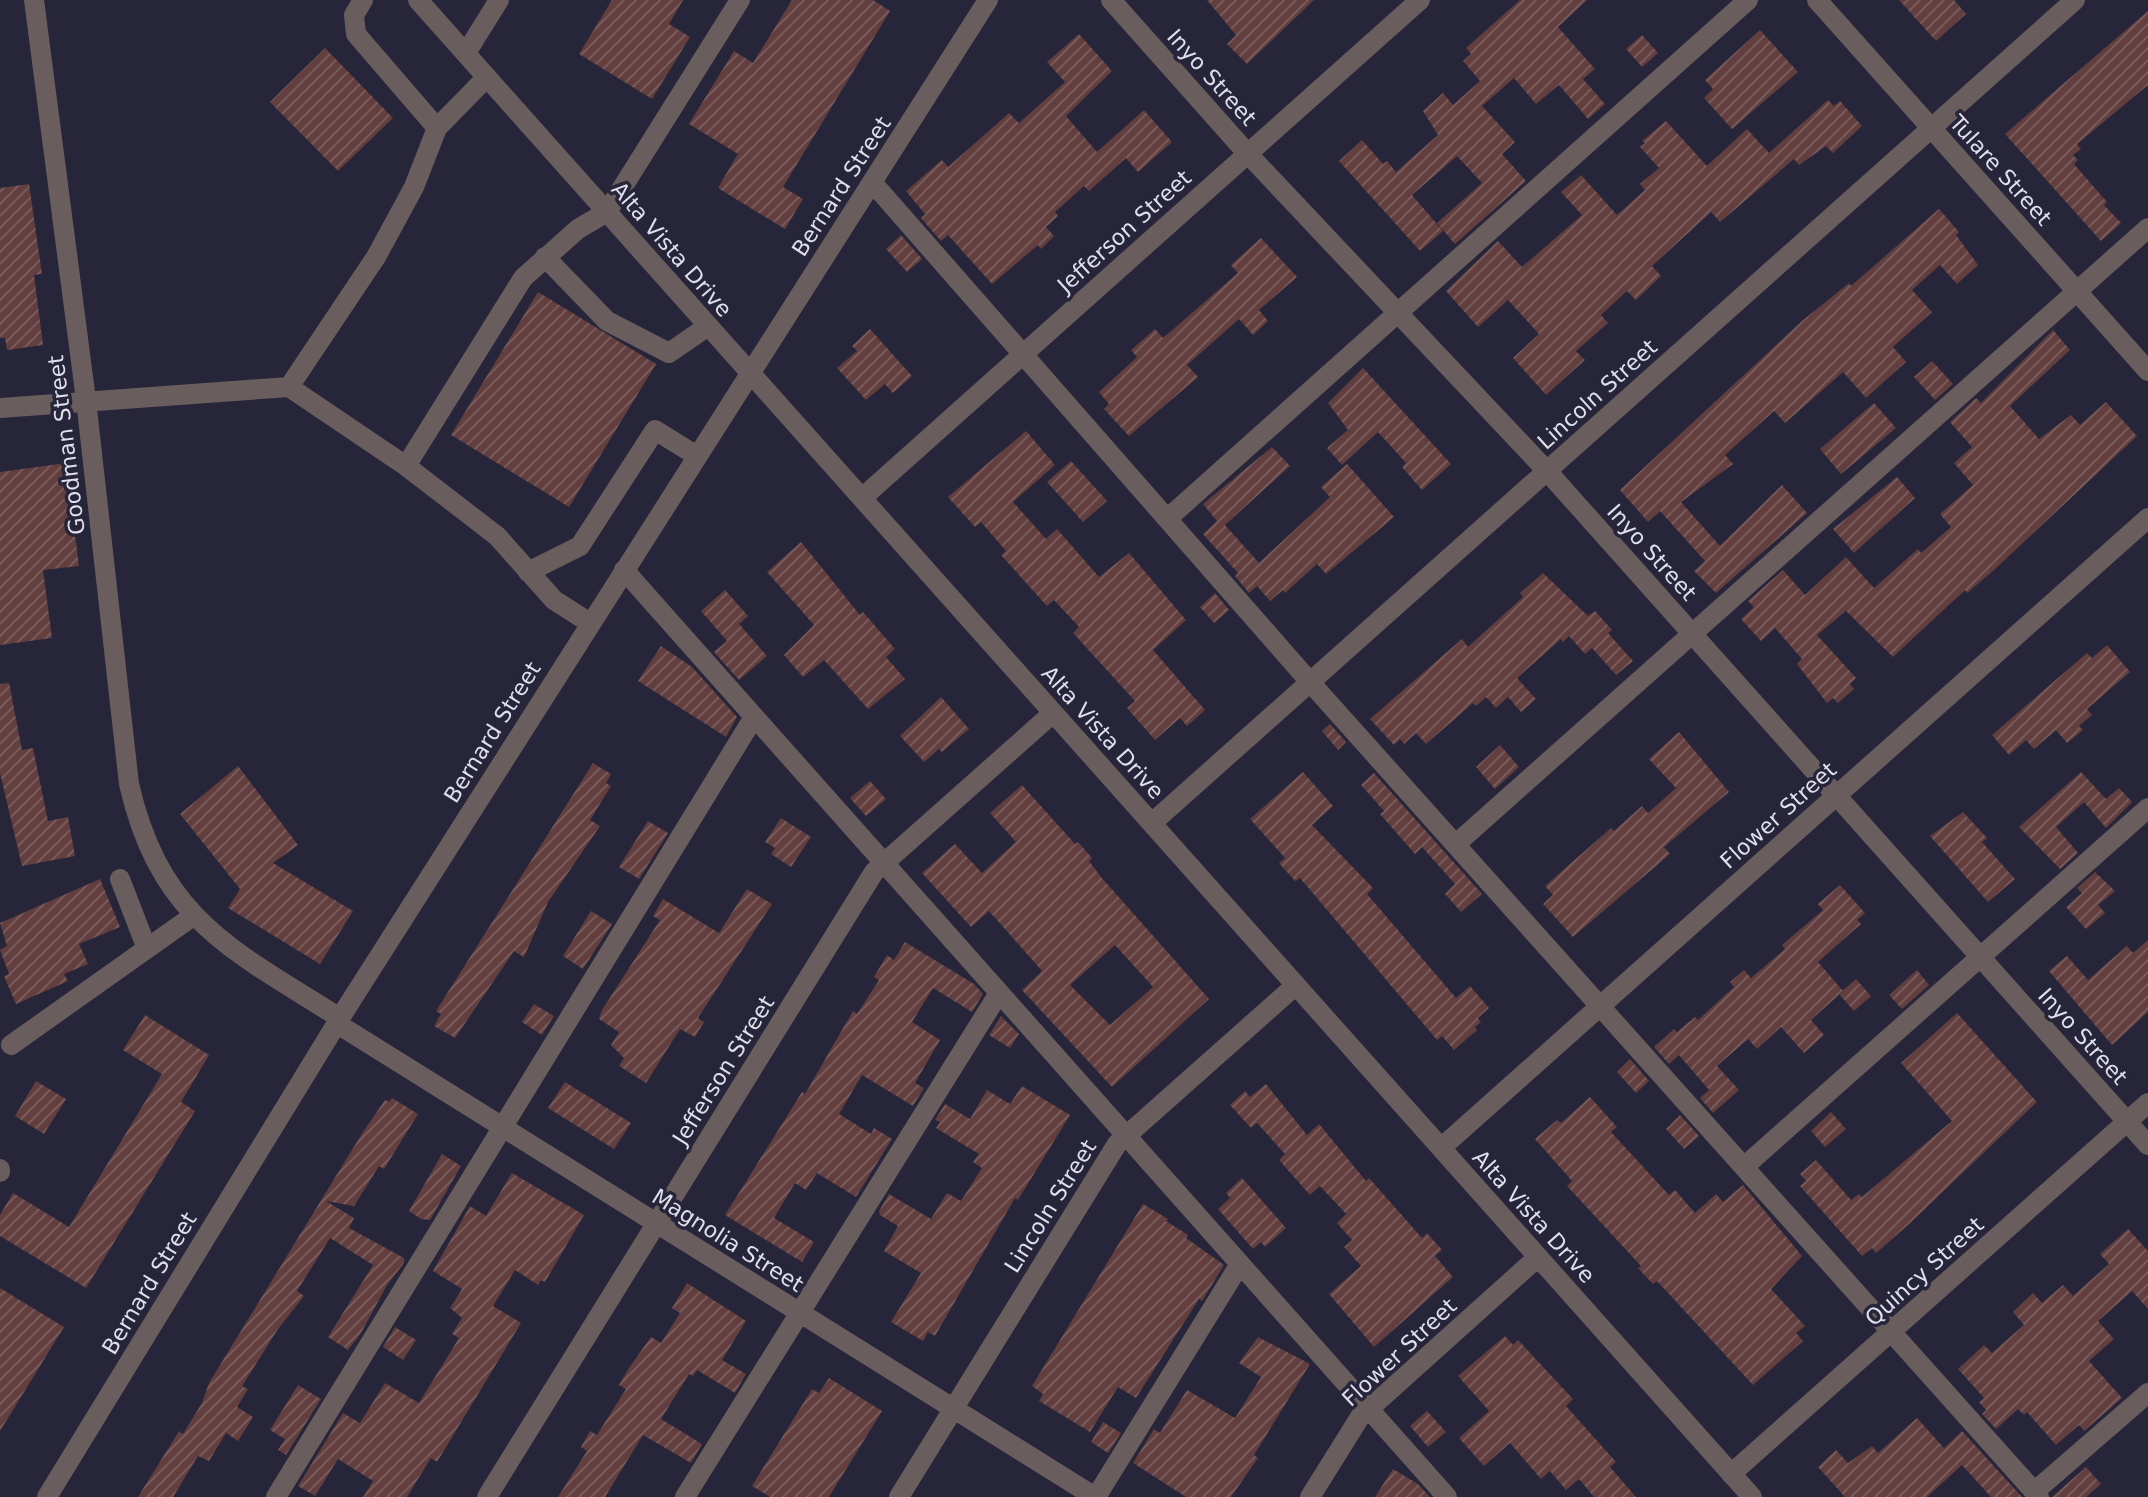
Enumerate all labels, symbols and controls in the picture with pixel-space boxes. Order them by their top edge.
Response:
street label: Inyo Street [1162,24,1262,131]
street label: Tulare Street [1944,109,2057,231]
street label: Bernard Street [787,112,896,261]
street label: Jefferson Street [1051,165,1196,299]
street label: Alta Vista Drive [606,177,737,322]
street label: Lincoln Street [1533,334,1662,454]
street label: Goodman Street [43,353,90,536]
street label: Inyo Street [1602,499,1702,606]
street label: Bernard Street [439,657,546,807]
street label: Alta Vista Drive [1036,661,1169,804]
street label: Flower Street [1715,757,1841,874]
street label: Inyo Street [2033,983,2133,1090]
street label: Jefferson Street [667,991,779,1151]
street label: Lincoln Street [1000,1135,1101,1277]
street label: Alta Vista Drive [1467,1145,1600,1288]
street label: Magnolia Street [648,1184,808,1297]
street label: Bernard Street [97,1207,202,1359]
street label: Quincy Street [1860,1212,1989,1331]
street label: Flower Street [1337,1293,1462,1412]

